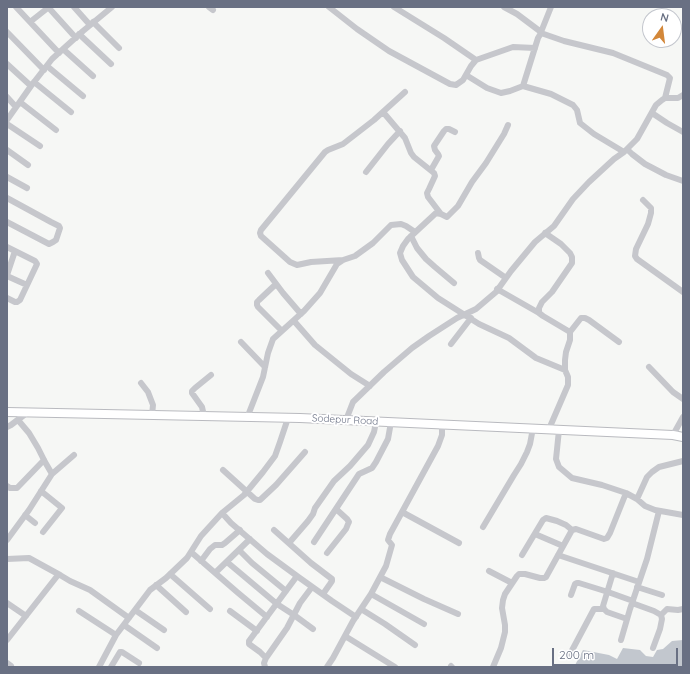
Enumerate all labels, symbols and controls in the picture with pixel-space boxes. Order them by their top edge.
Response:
north arrow [642,8,682,48]
text: N [659,10,670,25]
street label: Sodepur Road [311,412,379,428]
scale bar [554,640,680,666]
text: 200 m [559,647,594,662]

